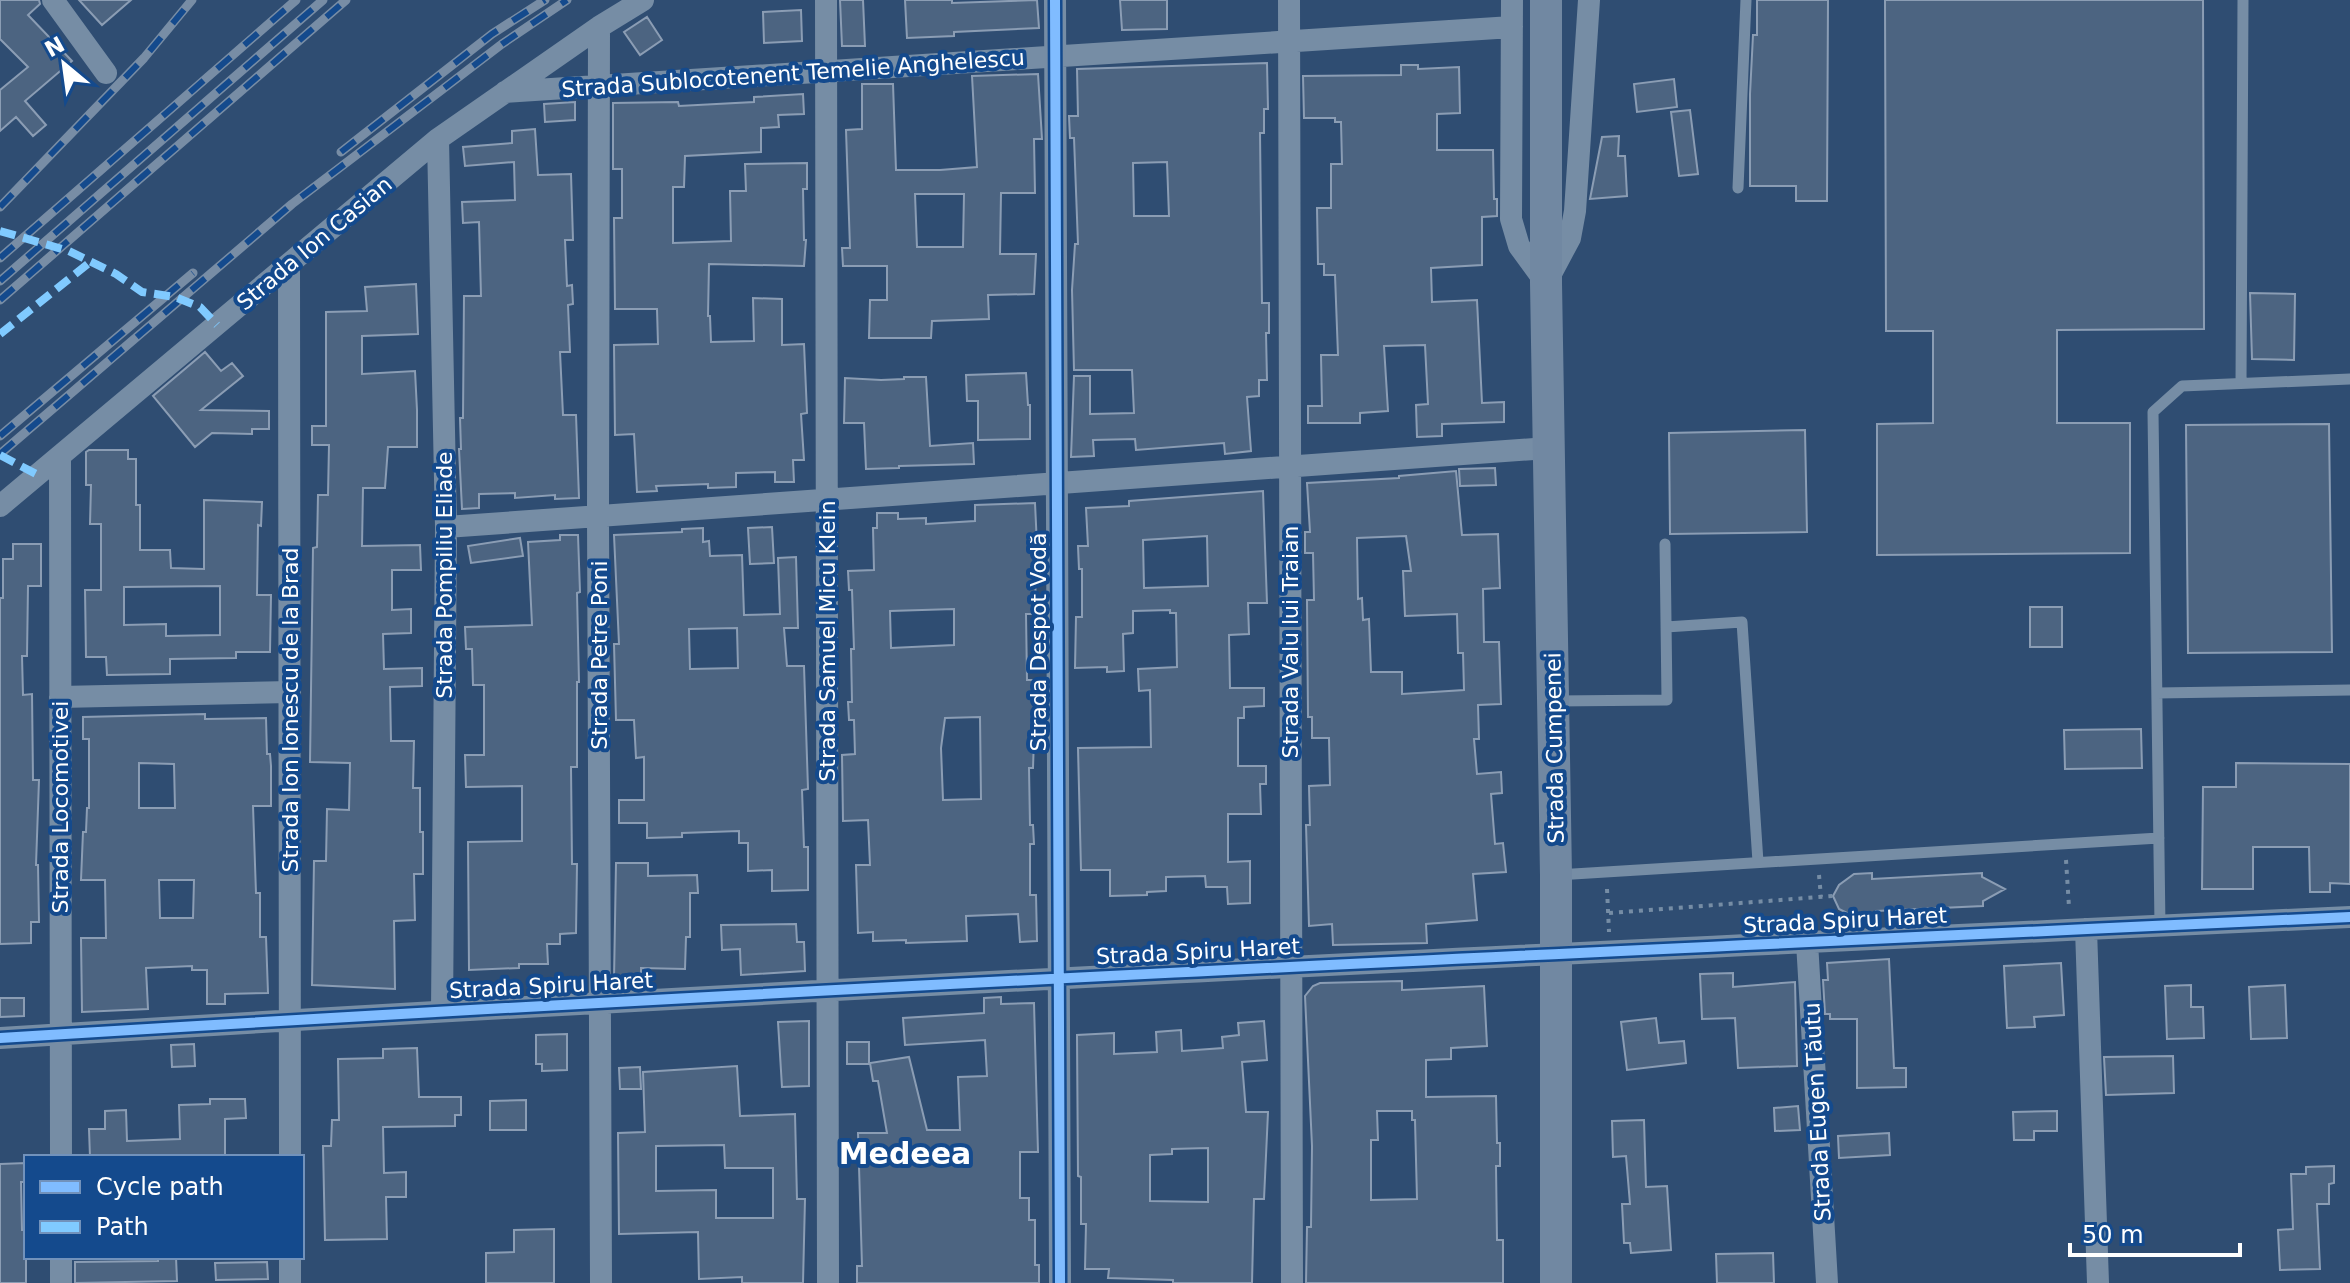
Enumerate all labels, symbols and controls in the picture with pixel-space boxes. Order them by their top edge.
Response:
north arrow [24,24,104,104]
text: N [40,32,69,62]
street label: Strada Sublocotenent Temelie Anghelescu [561,45,1025,102]
street label: Strada Ion Casian [232,171,397,315]
street label: Strada Pompiliu Eliade [432,451,457,699]
street label: Strada Samuel Micu Klein [815,500,840,782]
street label: Strada Valu lui Traian [1278,526,1303,758]
street label: Strada Despot Vodă [1026,533,1051,751]
street label: Strada Ion Ionescu de la Brad [278,547,303,873]
street label: Strada Petre Poni [587,560,612,750]
street label: Strada Cumpenei [1540,652,1569,844]
street label: Strada Locomotivei [48,701,73,913]
street label: Strada Spiru Haret [1742,903,1948,938]
street label: Strada Spiru Haret [1095,934,1301,969]
street label: Strada Spiru Haret [448,968,654,1003]
street label: Strada Eugen Tăutu [1799,1002,1836,1222]
district label: Medeea [839,1136,971,1171]
legend [24,1155,304,1259]
text: Cycle path [96,1173,224,1201]
scale bar [2070,1207,2240,1257]
text: Path [96,1213,149,1241]
text: 50 m [2082,1221,2144,1249]

